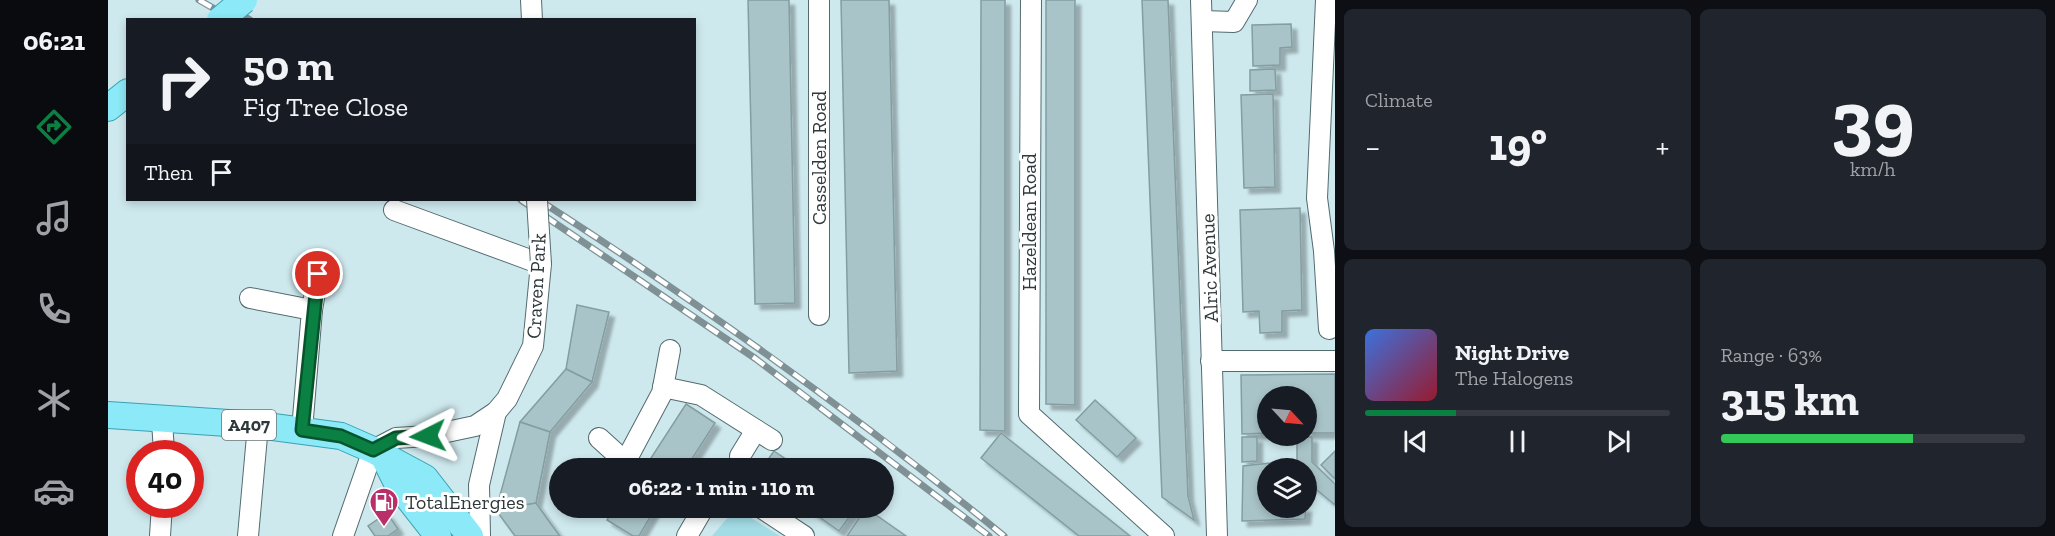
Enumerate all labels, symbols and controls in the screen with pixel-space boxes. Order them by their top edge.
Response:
text: 06:21 [23,25,85,57]
text: 50 m [243,40,334,91]
icon: right [144,42,222,120]
text: 39 [1831,71,1914,165]
text: Climate [1365,88,1433,112]
text: Fig Tree Close [243,91,408,123]
street label: Casselden Road [807,91,831,225]
icon: directions [33,106,75,148]
text: 19° [1489,118,1547,172]
text: − [1365,127,1380,166]
text: + [1656,127,1670,166]
street label: Hazeldean Road [1017,153,1041,291]
icon: arrive [205,156,238,189]
text: km/h [1850,157,1896,181]
text: Then [144,159,193,186]
icon: music [33,197,75,239]
street label: Alric Avenue [1195,213,1223,323]
street label: Craven Park [521,232,551,339]
pin [292,248,343,299]
icon: arrive [301,257,334,290]
icon: phone [33,288,75,330]
text: Night Drive [1455,339,1569,366]
text: Range · 63% [1721,343,1822,367]
text: The Halogens [1455,366,1573,390]
text: 315 km [1721,373,1859,427]
icon: climate [33,379,75,421]
north arrow [1257,386,1317,446]
map controls [1257,386,1317,518]
position arrow [396,404,460,468]
road number: A407 [222,410,276,440]
icon: previous [1399,425,1432,458]
icon: pause [1501,425,1534,458]
icon: next [1602,425,1635,458]
speed limit sign: 40 [126,440,204,518]
button: layers [1257,458,1317,518]
icon: car [33,470,75,512]
text: 06:22 · 1 min · 110 m [629,474,814,501]
fuel station icon: TotalEnergies [368,486,400,528]
place label: TotalEnergies [405,490,525,514]

